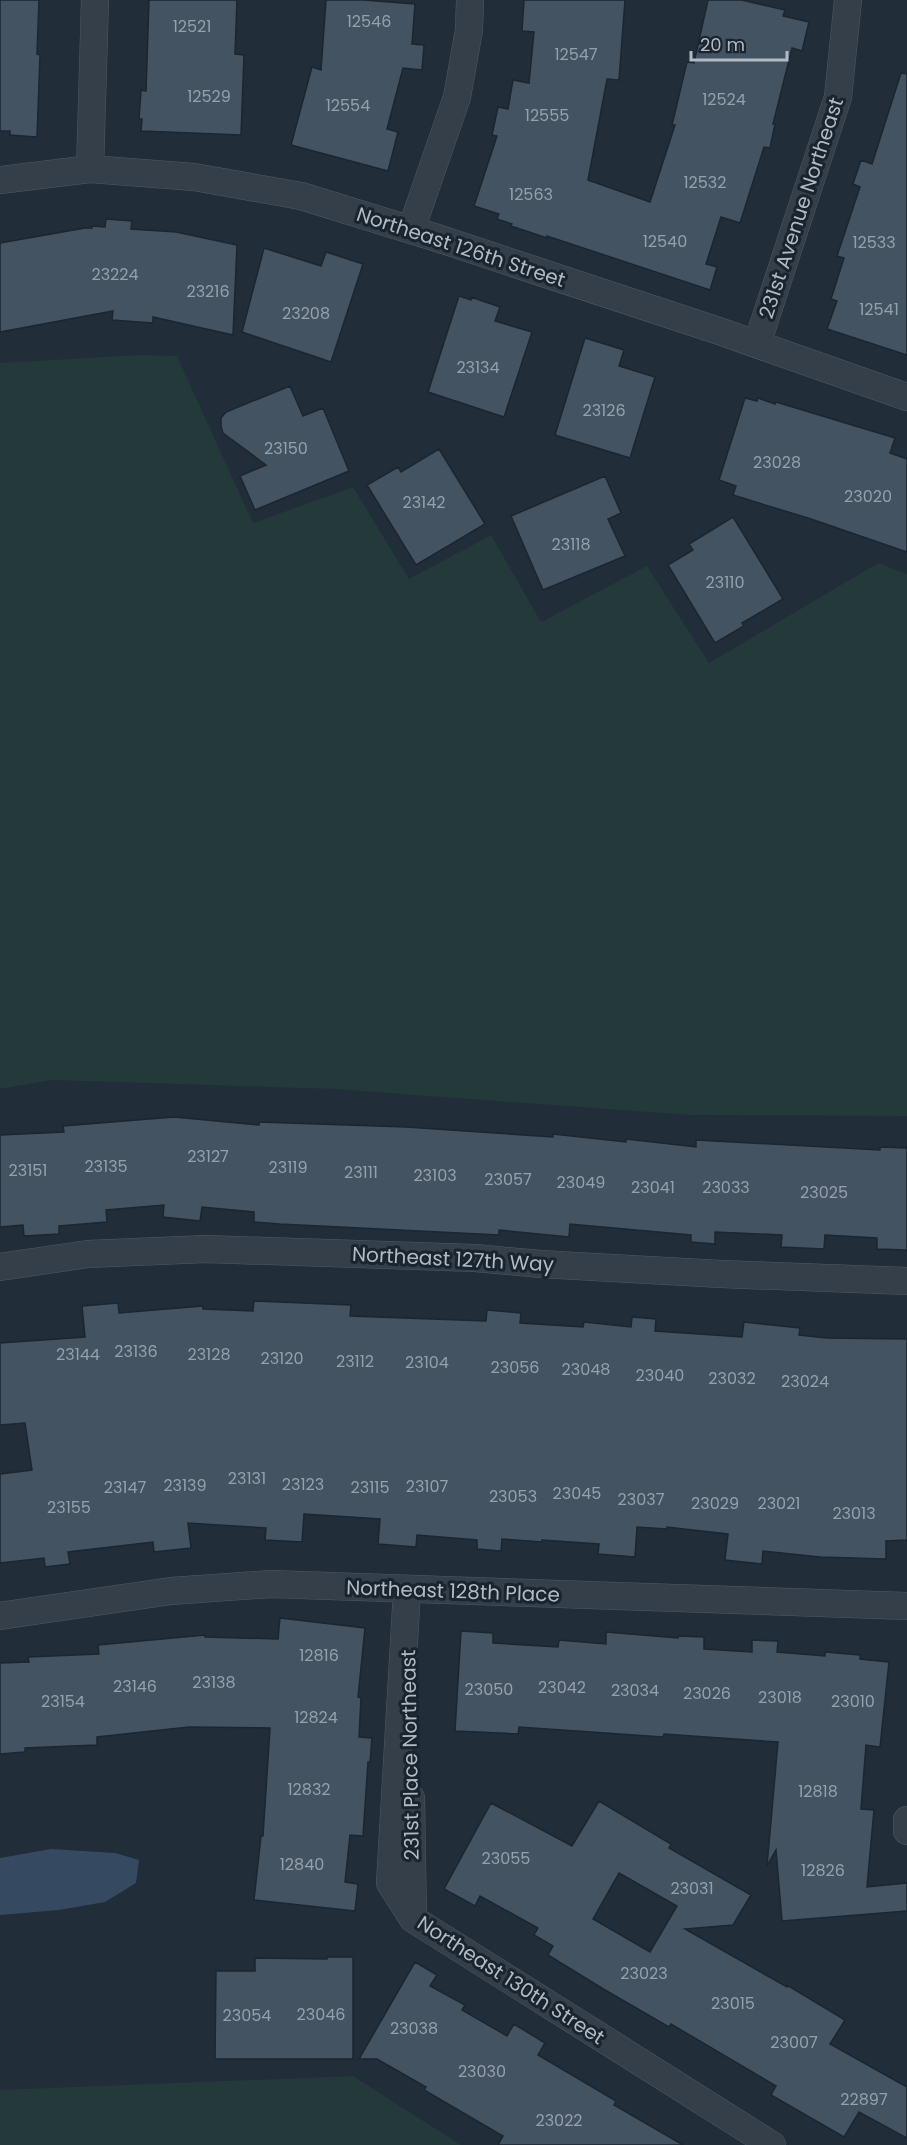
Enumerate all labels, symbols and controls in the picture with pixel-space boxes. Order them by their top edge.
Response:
house number: 12546 [347,10,391,33]
house number: 12521 [173,15,211,38]
scale bar [691,24,787,62]
text: 20 m [700,32,745,57]
house number: 12547 [554,43,598,66]
house number: 12529 [187,85,231,108]
house number: 12524 [702,88,746,111]
house number: 12554 [326,94,370,117]
street label: 231st Avenue Northeast [752,94,850,322]
house number: 12555 [525,104,569,127]
house number: 12532 [684,171,727,194]
house number: 12563 [509,183,553,206]
street label: Northeast 126th Street [353,200,569,294]
house number: 12540 [643,230,687,253]
house number: 12533 [852,231,896,254]
house number: 23224 [91,263,139,286]
house number: 23216 [186,280,230,303]
house number: 12541 [859,298,899,321]
house number: 23208 [282,302,330,325]
house number: 23134 [456,356,500,379]
house number: 23126 [582,399,626,422]
house number: 23150 [264,437,308,460]
house number: 23028 [753,451,801,474]
house number: 23020 [844,485,892,508]
house number: 23142 [402,491,446,514]
house number: 23118 [552,533,590,556]
house number: 23110 [706,571,744,594]
house number: 23127 [187,1145,229,1168]
house number: 23135 [84,1155,128,1178]
house number: 23119 [269,1156,307,1179]
house number: 23151 [9,1159,47,1182]
house number: 23111 [344,1161,378,1184]
house number: 23103 [413,1164,457,1187]
house number: 23057 [484,1168,532,1191]
house number: 23049 [557,1171,605,1194]
house number: 23041 [631,1176,675,1199]
house number: 23033 [702,1176,750,1199]
house number: 23025 [800,1181,848,1204]
street label: Northeast 127th Way [351,1240,555,1278]
house number: 23136 [114,1340,158,1363]
house number: 23144 [56,1343,100,1366]
house number: 23128 [187,1343,231,1366]
house number: 23120 [261,1347,304,1370]
house number: 23112 [336,1350,374,1373]
house number: 23104 [405,1351,449,1374]
house number: 23056 [491,1356,539,1379]
house number: 23048 [562,1358,610,1381]
house number: 23040 [636,1364,684,1387]
house number: 23032 [708,1367,756,1390]
house number: 23024 [781,1370,829,1393]
house number: 23131 [228,1467,266,1490]
house number: 23123 [282,1473,324,1496]
house number: 23139 [163,1474,207,1497]
house number: 23107 [406,1475,449,1498]
house number: 23147 [104,1476,147,1499]
house number: 23115 [351,1476,389,1499]
house number: 23045 [553,1482,601,1505]
house number: 23053 [489,1485,537,1508]
house number: 23037 [618,1488,665,1511]
house number: 23029 [691,1492,739,1515]
house number: 23021 [758,1492,801,1515]
house number: 23155 [47,1496,91,1519]
house number: 23013 [832,1502,876,1525]
street label: Northeast 128th Place [346,1573,560,1609]
house number: 12816 [299,1644,339,1667]
street label: 231st Place Northeast [394,1649,426,1861]
house number: 23138 [192,1671,236,1694]
house number: 23146 [113,1675,157,1698]
house number: 23042 [538,1676,586,1699]
house number: 23050 [465,1678,513,1701]
house number: 23034 [611,1679,659,1702]
house number: 23026 [683,1682,731,1705]
house number: 23018 [758,1686,802,1709]
house number: 23154 [41,1690,85,1713]
house number: 23010 [831,1690,875,1713]
house number: 12824 [294,1706,338,1729]
house number: 12832 [287,1778,331,1801]
house number: 12818 [798,1780,838,1803]
house number: 23055 [482,1847,530,1870]
house number: 12840 [280,1853,324,1876]
house number: 12826 [801,1859,845,1882]
house number: 23031 [670,1877,714,1900]
street label: Northeast 130th Street [412,1909,610,2051]
house number: 23023 [620,1962,668,1985]
house number: 23015 [711,1992,755,2015]
house number: 23046 [297,2003,345,2026]
house number: 23054 [223,2004,271,2027]
house number: 23038 [390,2017,438,2040]
house number: 23007 [770,2031,818,2054]
house number: 23030 [458,2060,506,2083]
house number: 22897 [840,2088,888,2111]
house number: 23022 [535,2109,583,2132]

